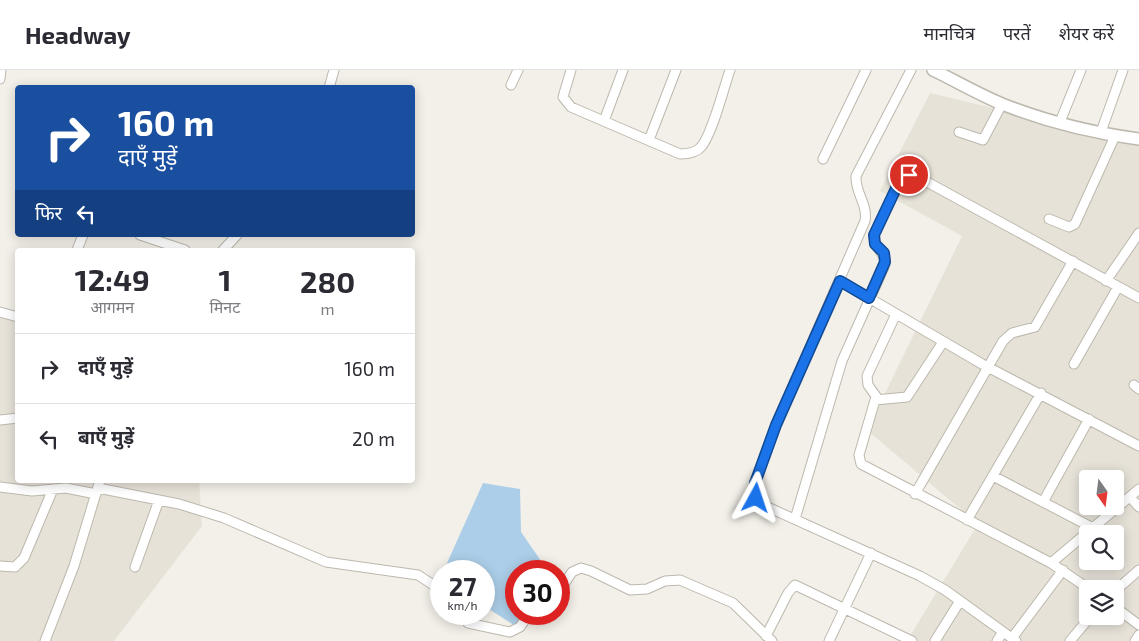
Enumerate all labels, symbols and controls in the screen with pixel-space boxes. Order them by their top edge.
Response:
text: Headway [25,20,131,49]
text: मानचित्र [923,22,975,44]
text: परतें [1003,22,1031,44]
text: शेयर करें [1059,22,1114,44]
text: 160 m [118,101,214,143]
icon: right [35,105,100,170]
text: दाएँ मुड़ें [118,143,177,169]
pin [888,154,930,196]
icon: arrive [895,161,923,189]
icon: left [72,200,100,228]
text: फिर [35,201,62,224]
text: 12:49 [75,261,150,297]
text: 1 [218,261,231,297]
text: 280 [300,263,355,299]
text: आगमन [90,297,134,316]
text: मिनट [210,297,240,316]
text: m [321,299,335,318]
icon: right [35,355,63,383]
text: दाएँ मुड़ें [78,355,133,378]
text: 160 m [344,357,395,380]
icon: left [35,425,63,453]
text: बाएँ मुड़ें [78,425,134,448]
text: 20 m [352,427,395,450]
north arrow [1079,470,1124,515]
map controls [1079,470,1124,625]
position arrow [729,471,781,523]
button: search [1079,525,1124,570]
speed limit sign: 30 [505,560,570,625]
text: 27 [449,571,476,601]
button: layers [1079,580,1124,625]
text: km/h [448,598,477,612]

